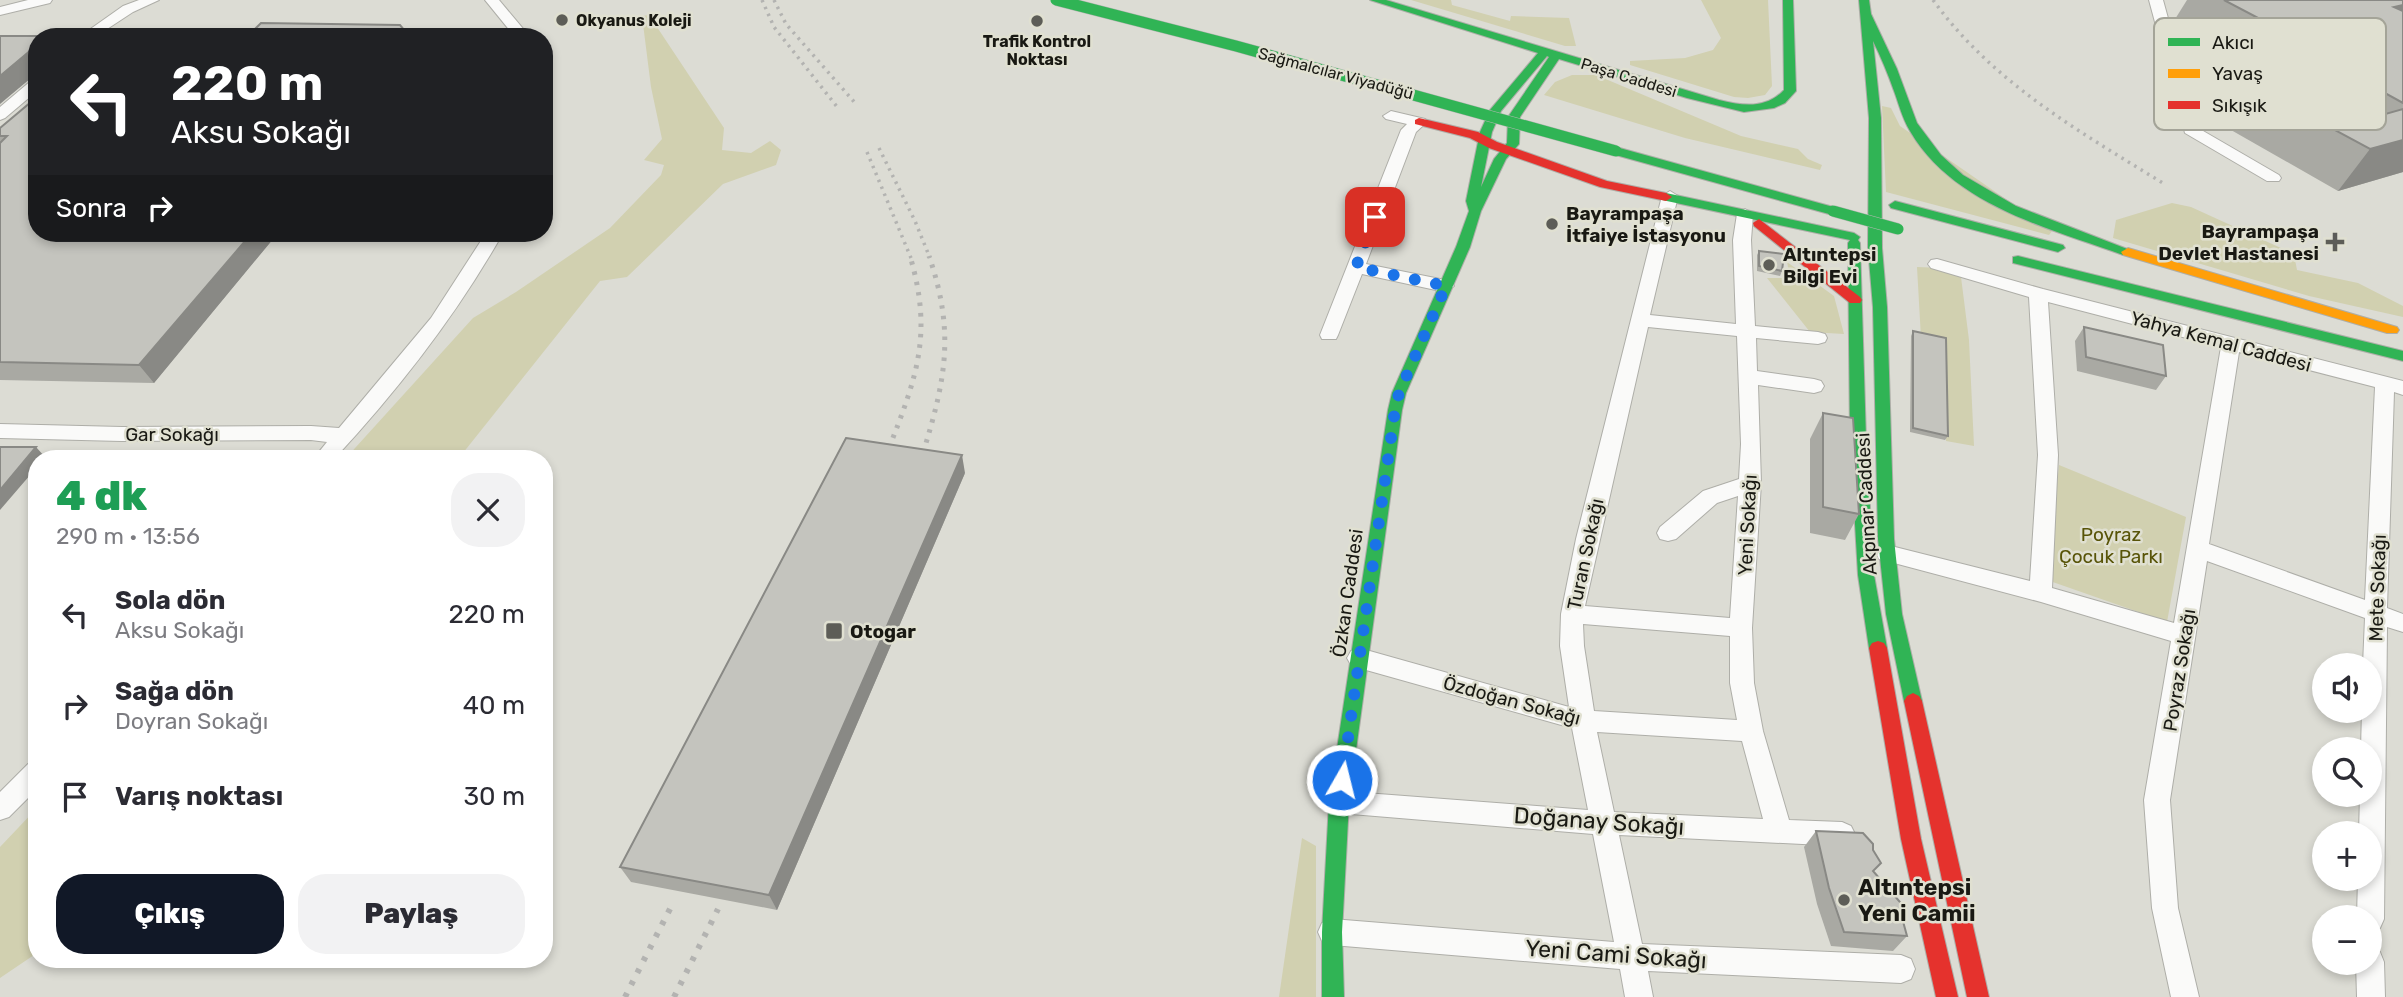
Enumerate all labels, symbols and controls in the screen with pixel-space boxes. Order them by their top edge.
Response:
place label: Okyanus Koleji [576,11,692,30]
marker: Okyanus Koleji [554,12,570,28]
marker: Trafik Kontrol Noktası [1029,13,1045,29]
legend [2154,18,2386,130]
text: Akıcı [2212,31,2254,54]
place label: Trafik Kontrol Noktası [983,32,1091,69]
street label: Sağmalcılar Viyadüğü [1256,44,1416,103]
text: 220 m [171,54,323,112]
street label: Paşa Caddesi [1579,54,1679,101]
icon: left [56,56,147,147]
text: Yavaş [2212,62,2263,85]
text: Sıkışık [2212,94,2267,117]
text: Aksu Sokağı [171,113,351,151]
pin [1345,187,1405,247]
icon: right [141,189,179,227]
text: Sonra [56,193,127,224]
icon: arrive [1356,198,1394,236]
place label: Bayrampaşa İtfaiye İstasyonu [1566,202,1726,247]
marker: Bayrampaşa İtfaiye İstasyonu [1544,216,1560,232]
place label: Bayrampaşa Devlet Hastanesi [2158,220,2319,265]
marker: Bayrampaşa Devlet Hastanesi [2325,232,2345,252]
place label: Altıntepsi Bilgi Evi [1783,243,1877,288]
marker: Altıntepsi Bilgi Evi [1761,257,1777,273]
street label: Yahya Kemal Caddesi [2128,306,2314,377]
street label: Gar Sokağı [125,423,219,446]
street label: Akpınar Caddesi [1851,432,1882,576]
text: 4 dk [56,471,147,521]
button: close [451,473,525,547]
street label: Yeni Sokağı [1733,474,1762,576]
street label: Turan Sokağı [1562,496,1609,612]
text: 290 m · 13:56 [56,522,200,550]
park label: Poyraz Çocuk Parkı [2059,523,2163,568]
street label: Özkan Caddesi [1327,527,1368,659]
street label: Mete Sokağı [2364,534,2391,642]
text: Sola dön [115,585,225,616]
icon: left [56,596,94,634]
text: 220 m [448,599,525,630]
street label: Poyraz Sokağı [2158,607,2201,733]
text: Aksu Sokağı [115,616,244,644]
place label: Otogar [850,620,916,643]
marker: Otogar [824,621,844,641]
map controls [2312,653,2382,975]
button: sound [2312,653,2382,723]
street label: Özdoğan Sokağı [1441,671,1583,730]
text: Sağa dön [115,676,234,707]
icon: right [56,687,94,725]
text: 40 m [463,690,525,721]
text: Doyran Sokağı [115,707,268,735]
button: search [2312,737,2382,807]
position arrow [1305,743,1379,817]
icon: arrive [56,778,94,816]
text: Varış noktası [115,781,283,812]
text: 30 m [463,781,525,812]
street label: Doğanay Sokağı [1513,801,1685,841]
button: + [2312,821,2382,891]
place label: Altıntepsi Yeni Camii [1858,873,1976,927]
button: Çıkış [56,874,284,954]
button: Paylaş [298,874,525,954]
marker: Altıntepsi Yeni Camii [1836,892,1852,908]
button: − [2312,905,2382,975]
street label: Yeni Cami Sokağı [1524,934,1708,974]

